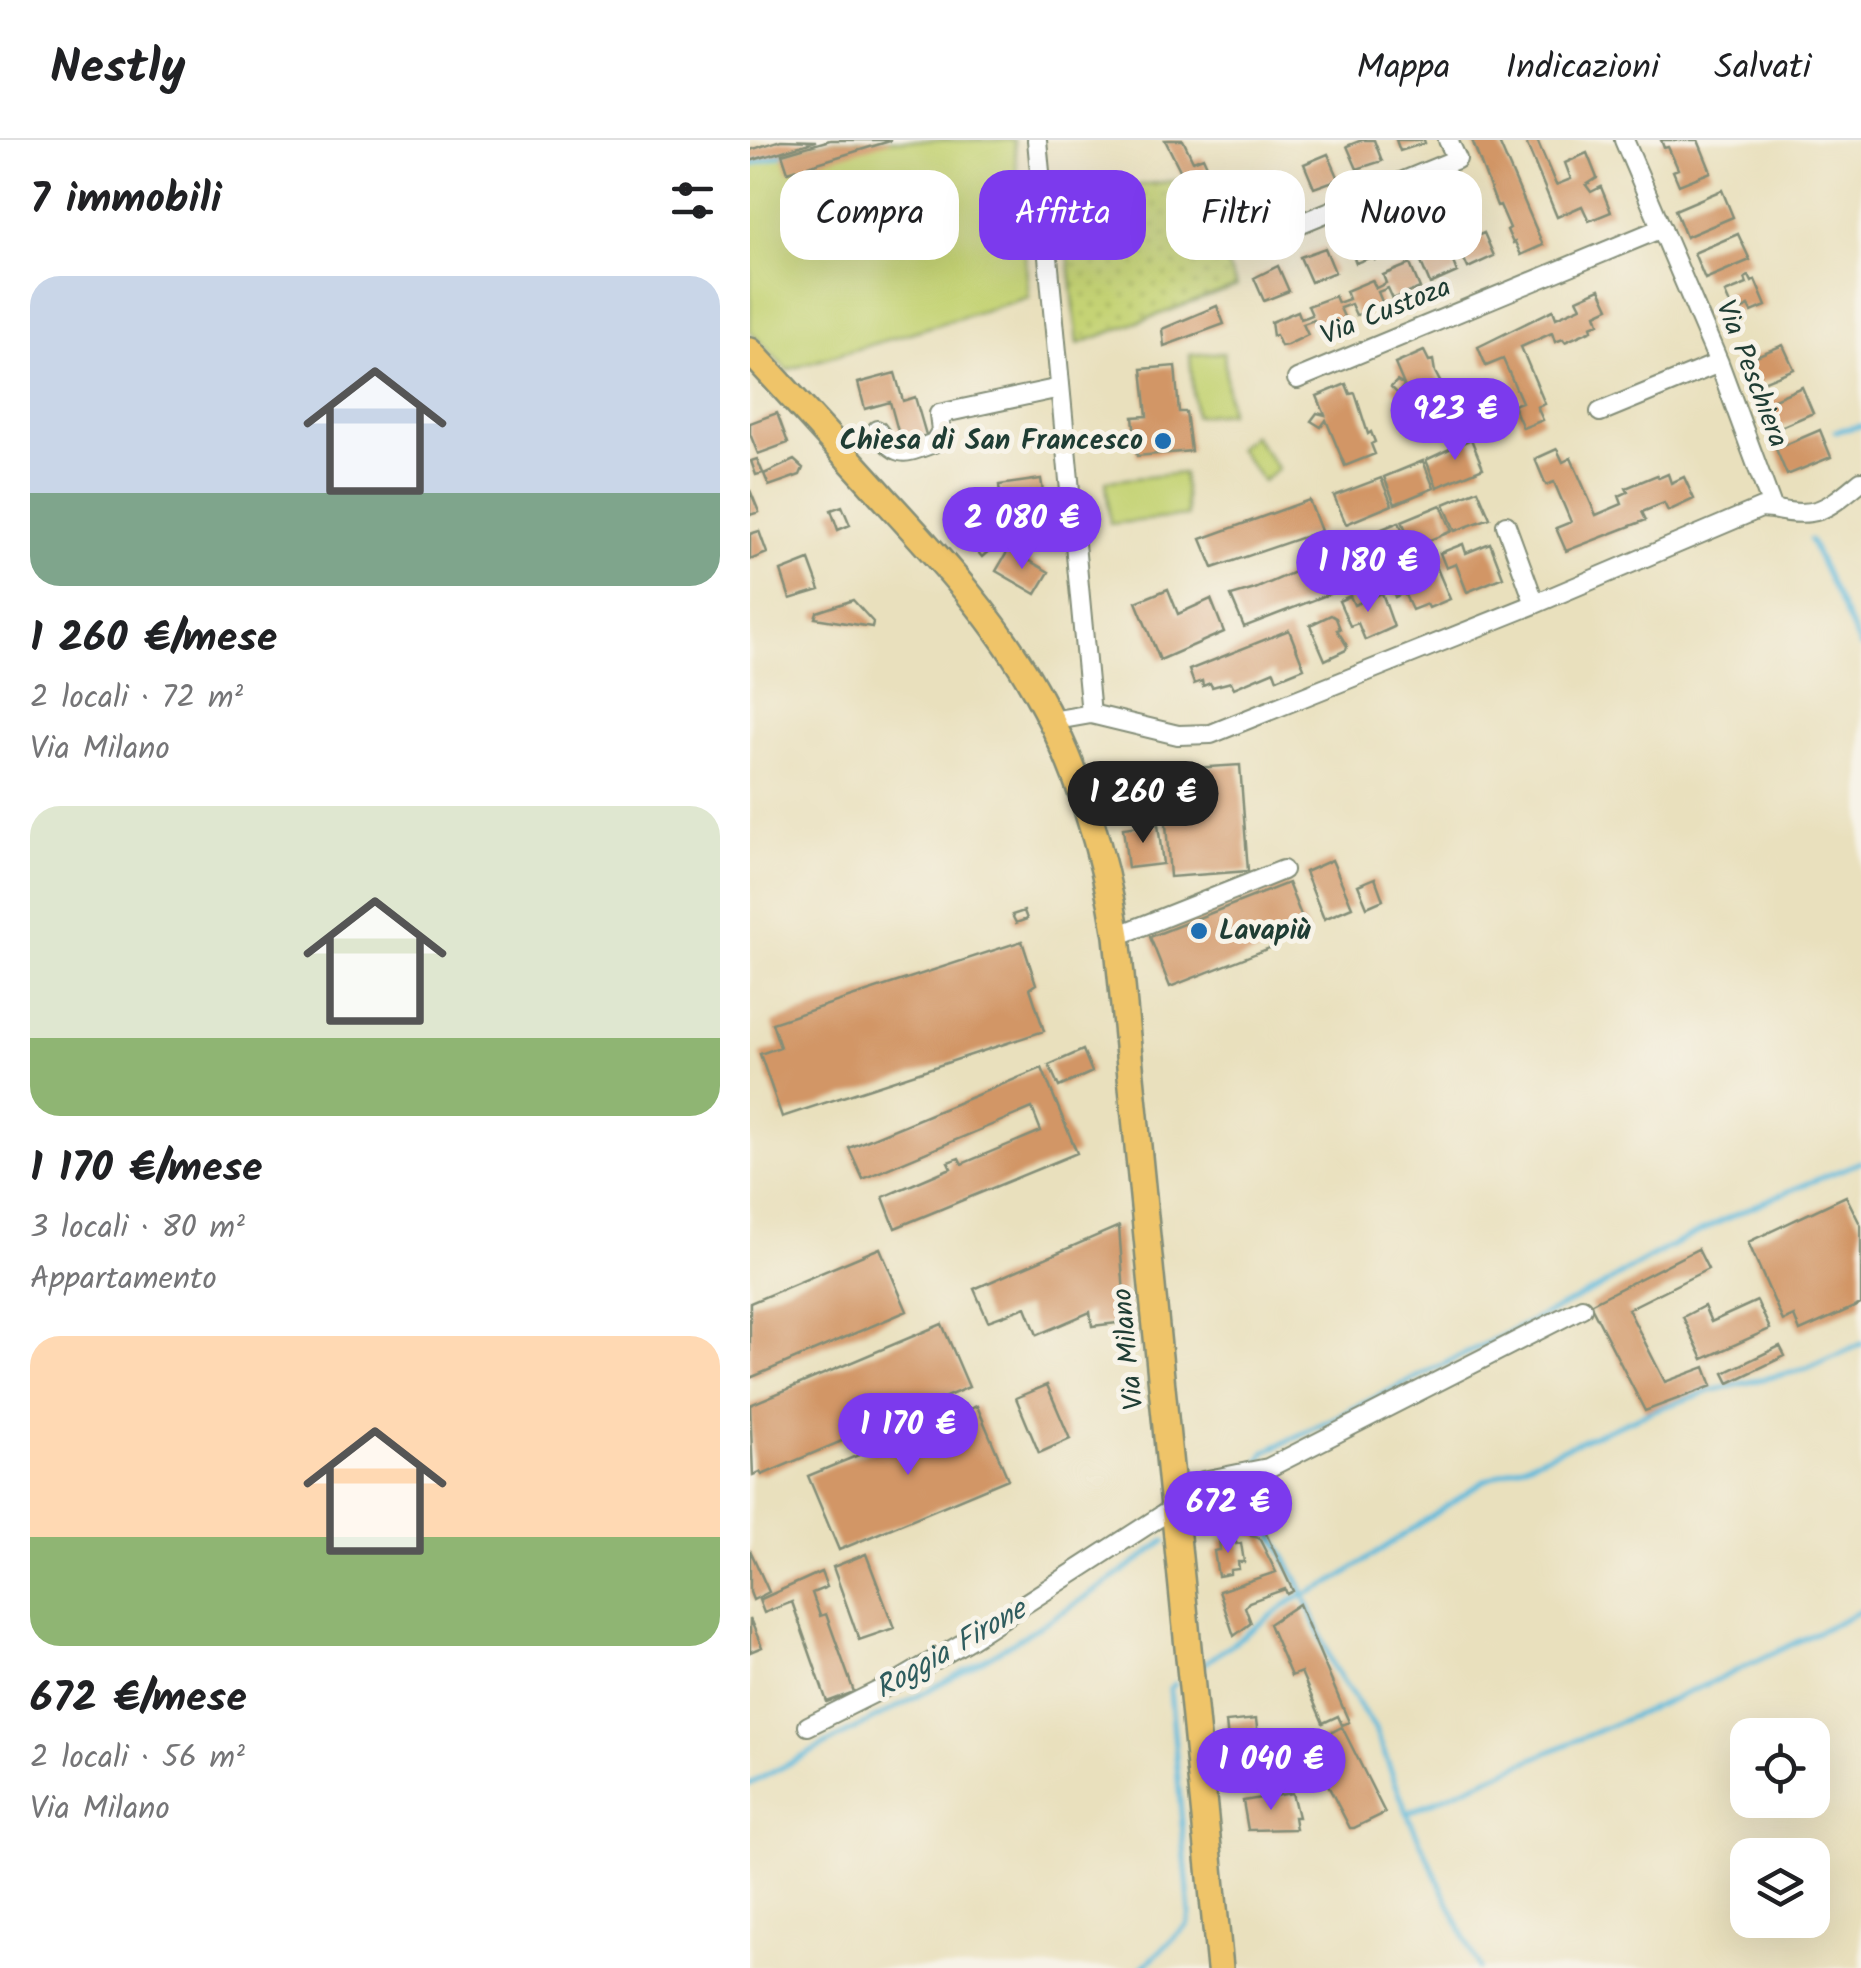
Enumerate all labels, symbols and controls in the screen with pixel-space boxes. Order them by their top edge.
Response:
text: Nestly [50,31,186,107]
text: Mappa [1357,41,1450,97]
text: Indicazioni [1505,41,1659,97]
text: Salvati [1714,41,1811,97]
text: 7 immobili [30,167,222,234]
chip: Compra [780,170,959,260]
chip: Affitta [979,170,1146,260]
chip: Filtri [1166,170,1305,260]
chip: Nuovo [1325,170,1482,260]
icon: filters [665,173,720,228]
street label: Via Custoza [1314,265,1458,359]
street label: Via Peschiera [1702,294,1800,454]
icon: home [285,341,465,521]
pin: 923 € [1385,378,1525,463]
text: 923 € [1413,385,1497,436]
place label: Chiesa di San Francesco [840,419,1143,464]
marker: Chiesa di San Francesco [1152,430,1174,452]
pin: 2 080 € [930,487,1114,572]
text: 2 080 € [964,494,1080,545]
pin: 1 180 € [1276,530,1460,615]
text: 1 180 € [1318,537,1418,588]
text: 1 260 €/mese [30,606,277,673]
text: 2 locali · 72 m² [30,673,243,724]
text: Via Milano [30,724,170,775]
pin: 1 260 € [1051,761,1235,846]
text: 1 260 € [1089,768,1197,819]
icon: home [285,871,465,1051]
place label: Lavapiù [1219,909,1311,954]
marker: Lavapiù [1188,920,1210,942]
text: 1 170 €/mese [30,1136,263,1203]
text: 3 locali · 80 m² [30,1203,245,1254]
text: Appartamento [30,1254,217,1305]
street label: Via Milano [1100,1286,1158,1412]
pin: 1 170 € [816,1393,1000,1478]
text: 1 170 € [860,1400,956,1451]
icon: home [285,1401,465,1581]
pin: 672 € [1158,1471,1298,1556]
text: 672 € [1186,1478,1270,1529]
water label: Roggia Firone [866,1586,1038,1713]
text: 672 €/mese [30,1666,247,1733]
map controls [1730,1718,1830,1938]
button: locate [1730,1718,1830,1818]
pin: 1 040 € [1179,1728,1363,1813]
text: 2 locali · 56 m² [30,1733,245,1784]
text: 1 040 € [1219,1735,1323,1786]
text: Via Milano [30,1784,170,1835]
button: layers [1730,1838,1830,1938]

